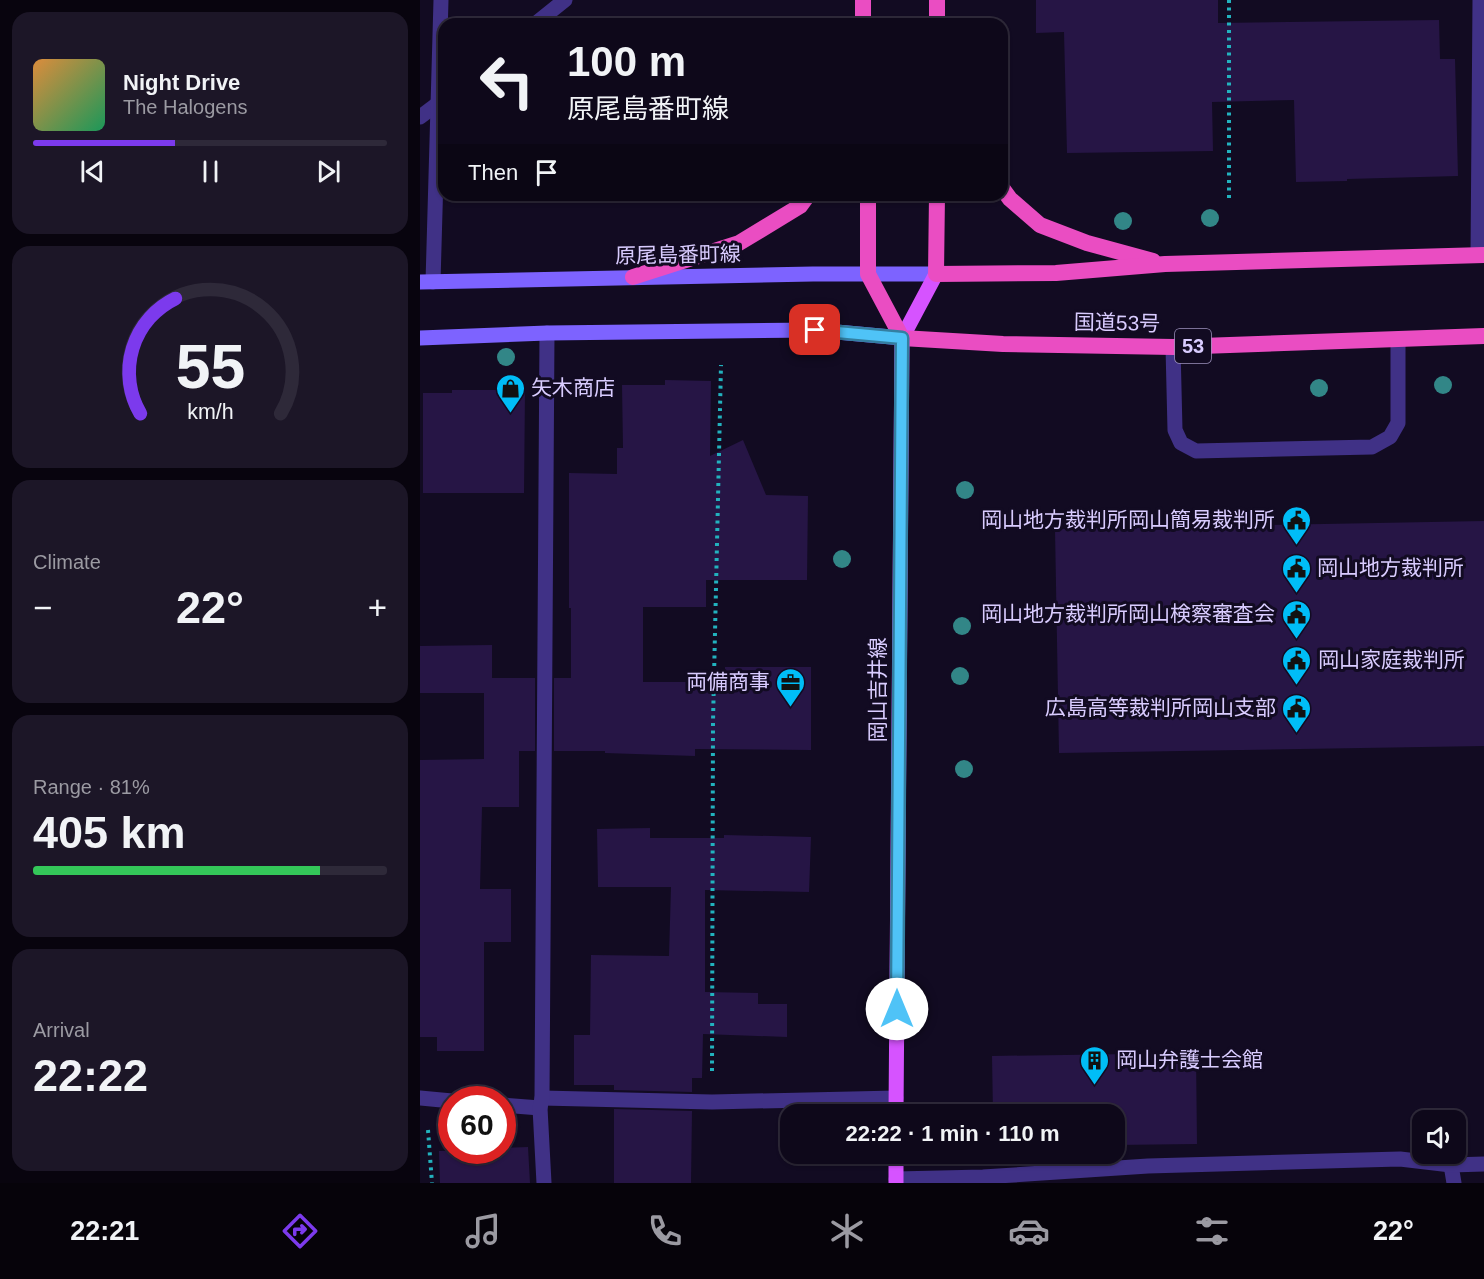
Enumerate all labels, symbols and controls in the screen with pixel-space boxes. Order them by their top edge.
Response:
text: 100 m [567,38,686,85]
icon: left [468,42,546,120]
text: Night Drive [123,70,240,95]
text: 原尾島番町線 [567,94,729,124]
text: The Halogens [123,96,248,118]
icon: previous [76,155,109,188]
icon: pause [194,155,227,188]
icon: next [312,155,345,188]
icon: arrive [530,156,563,189]
text: Then [468,160,518,185]
street label: 原尾島番町線 [615,242,741,267]
pin [789,304,840,355]
street label: 国道53号 [1074,310,1160,335]
icon: arrive [798,313,831,346]
road number: 53 [1175,329,1211,363]
text: 55 [175,332,245,401]
shop icon: 矢木商店 [494,372,526,414]
place label: 矢木商店 [531,376,615,399]
text: km/h [187,401,233,425]
public building icon: 岡山地方裁判所岡山簡易裁判所 [1280,504,1312,546]
place label: 岡山地方裁判所岡山簡易裁判所 [981,508,1275,531]
text: Climate [33,551,101,573]
public building icon: 岡山地方裁判所 [1280,552,1312,594]
place label: 岡山地方裁判所 [1317,556,1464,579]
text: 22° [176,582,244,633]
text: − [33,589,52,626]
text: + [368,589,387,626]
public building icon: 岡山地方裁判所岡山検察審査会 [1280,598,1312,640]
place label: 岡山地方裁判所岡山検察審査会 [981,602,1275,625]
street label: 岡山吉井線 [866,638,889,743]
public building icon: 岡山家庭裁判所 [1281,644,1313,686]
place label: 岡山家庭裁判所 [1318,648,1465,671]
office icon: 両備商事 [775,666,807,708]
place label: 両備商事 [686,670,770,693]
public building icon: 広島高等裁判所岡山支部 [1281,692,1313,734]
place label: 広島高等裁判所岡山支部 [1045,696,1276,719]
text: Range · 81% [33,776,150,798]
text: 405 km [33,807,186,858]
position arrow [865,977,929,1041]
text: Arrival [33,1019,90,1041]
building icon: 岡山弁護士会館 [1079,1044,1111,1086]
place label: 岡山弁護士会館 [1116,1048,1263,1071]
text: 22:22 [33,1050,148,1101]
speed limit sign: 60 [438,1086,516,1164]
map controls [1412,1110,1466,1164]
button: sound [1412,1110,1466,1164]
text: 22:22 · 1 min · 110 m [846,1121,1060,1146]
icon: directions [279,1210,321,1252]
icon: music [462,1210,504,1252]
icon: phone [644,1210,686,1252]
icon: climate [826,1210,868,1252]
icon: car [1008,1210,1050,1252]
icon: filters [1191,1210,1233,1252]
text: 22:21 [70,1216,139,1246]
text: 22° [1373,1216,1414,1246]

